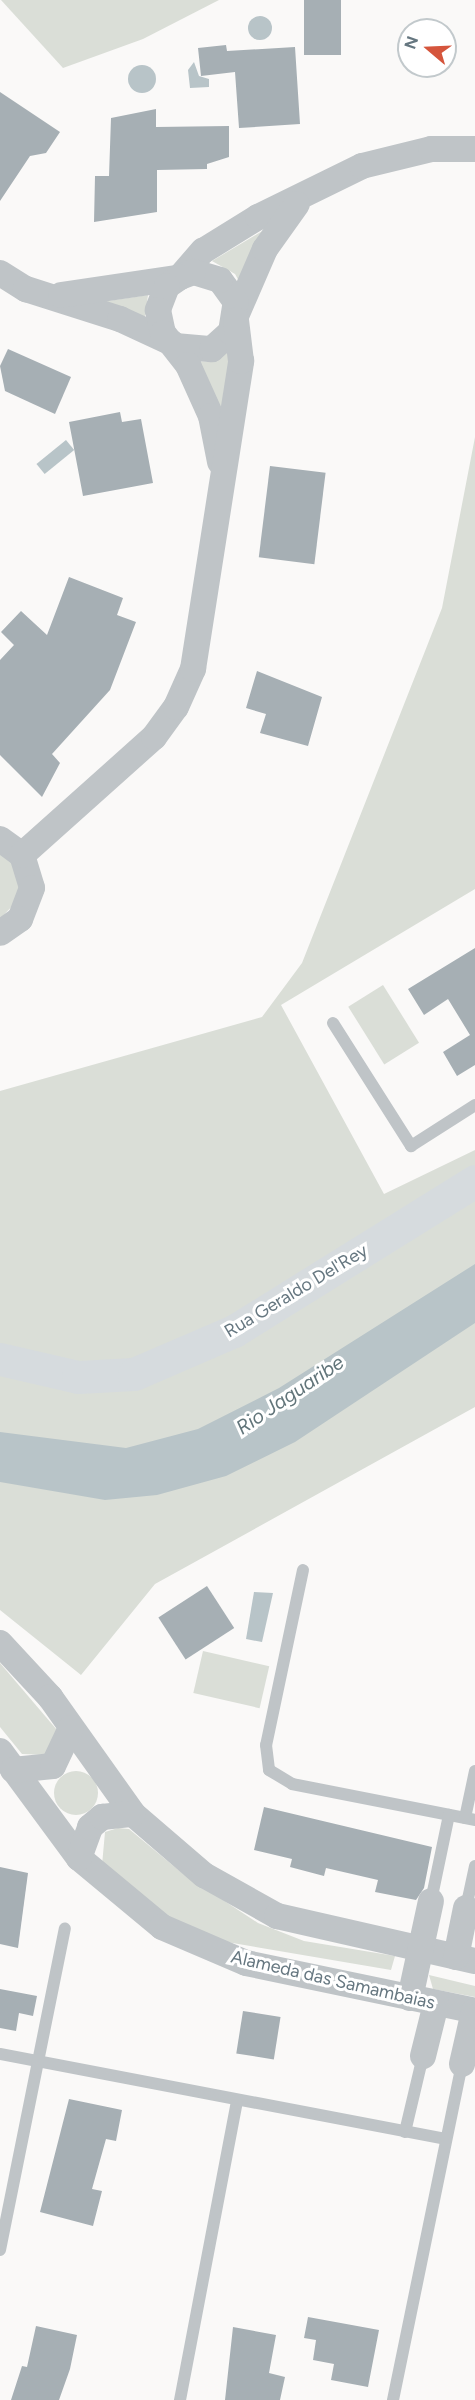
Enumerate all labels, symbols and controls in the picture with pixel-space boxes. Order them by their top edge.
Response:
north arrow [397,18,457,78]
text: N [400,34,422,52]
street label: Rua Geraldo Del'Rey [220,1240,372,1342]
water label: Rio Jaguaribe [232,1350,348,1440]
street label: Alameda das Samambaias [229,1946,437,2014]

